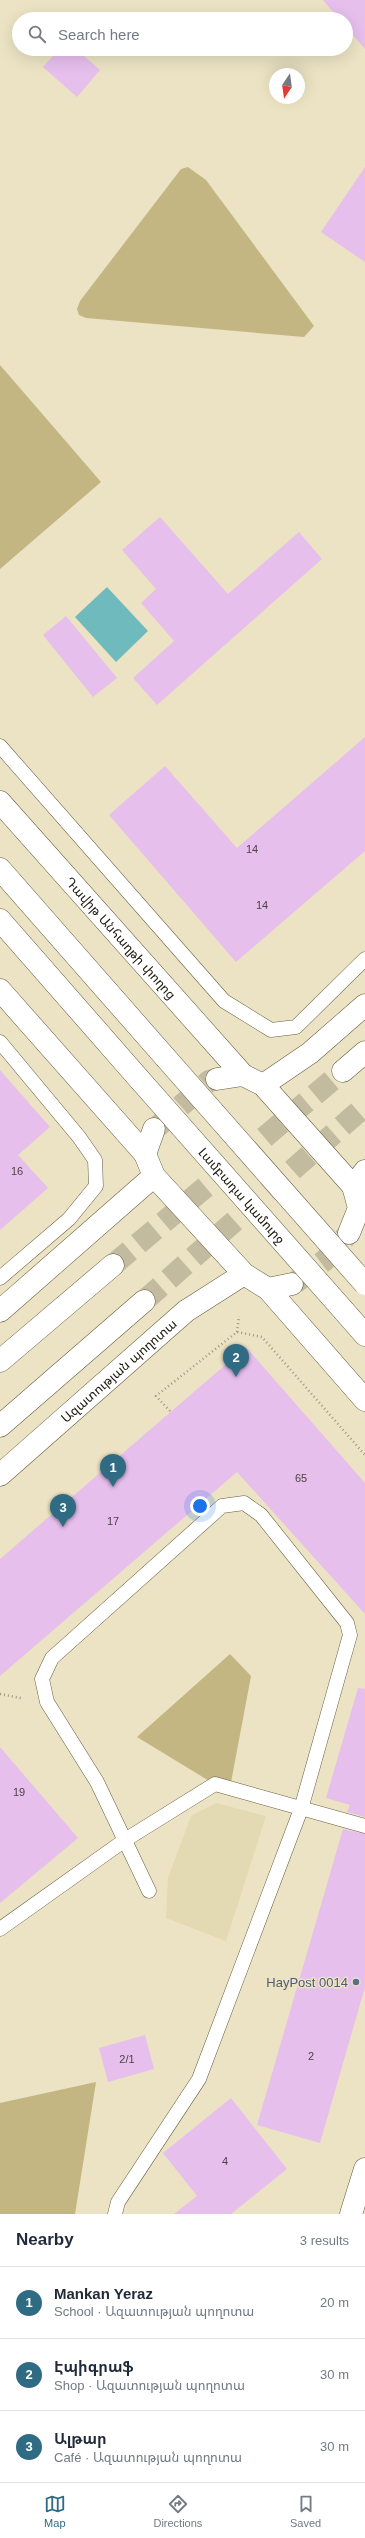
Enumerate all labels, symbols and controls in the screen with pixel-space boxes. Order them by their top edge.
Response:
search box [12,12,353,56]
icon: search [26,23,48,45]
text: Search here [58,26,140,43]
north arrow [269,68,305,104]
house number: 14 [246,843,258,855]
street label: Դավիթ Անհաղթի փողոց [62,874,179,1002]
house number: 14 [256,899,268,911]
street label: Լամբադա կամուրջ [195,1145,288,1247]
house number: 16 [11,1165,23,1177]
street label: Ազատության պողոտա [58,1316,180,1426]
pin: 2 [223,1344,249,1377]
pin: 1 [100,1454,126,1487]
house number: 65 [295,1472,307,1484]
pin: 3 [50,1494,76,1527]
your location [190,1496,210,1516]
house number: 17 [107,1515,119,1527]
house number: 19 [13,1786,25,1798]
place label: HayPost 0014 [266,1975,348,1990]
marker: HayPost 0014 [351,1977,361,1987]
house number: 2 [308,2050,314,2062]
house number: 2/1 [119,2053,135,2065]
house number: 4 [222,2155,228,2167]
text: Nearby [16,2230,74,2249]
text: 3 results [300,2233,349,2248]
text: Mankan Yeraz [54,2285,153,2302]
text: 1 [25,2295,33,2310]
text: 20 m [320,2295,349,2310]
text: School · Ազատության պողոտա [54,2304,254,2319]
text: Էպիգրաֆ [54,2358,134,2375]
text: 2 [25,2367,33,2382]
text: 30 m [320,2367,349,2382]
text: Shop · Ազատության պողոտա [54,2378,245,2393]
text: Ալթար [54,2430,107,2447]
text: 3 [25,2439,33,2454]
text: 30 m [320,2439,349,2454]
text: Café · Ազատության պողոտա [54,2450,242,2465]
tab: Map [44,2493,66,2529]
tab: Directions [153,2493,202,2529]
tab: Saved [290,2493,321,2529]

